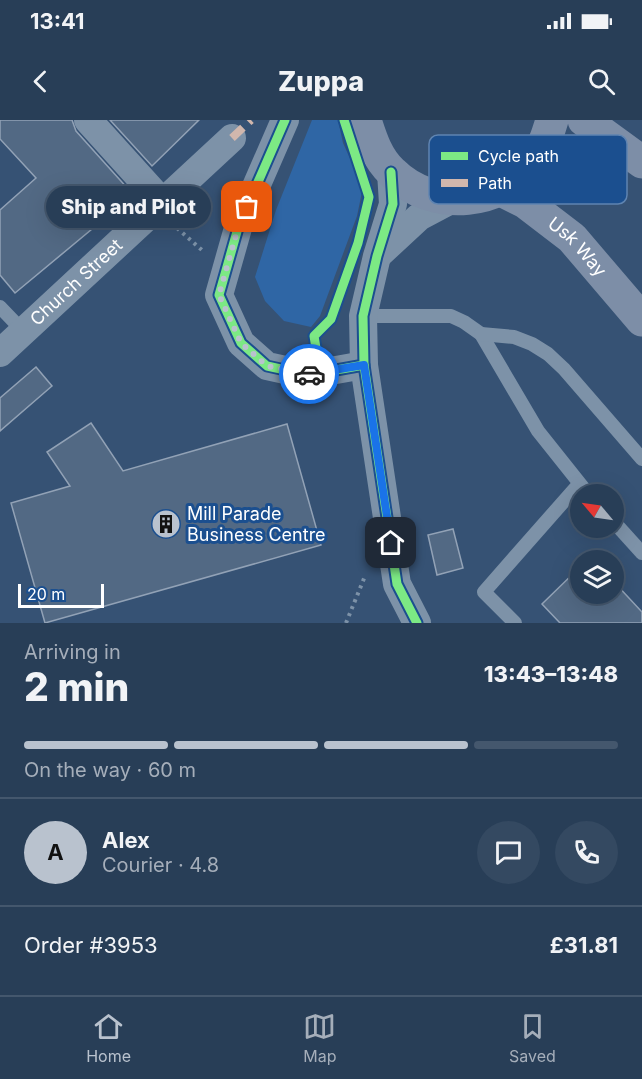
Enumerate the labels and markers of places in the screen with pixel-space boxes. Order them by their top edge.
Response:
pin [221,181,272,232]
callout: Ship and Pilot [46,186,211,228]
place label: Mill Parade Business Centre [187,503,326,545]
building icon: Mill Parade Business Centre [150,508,182,540]
pin [365,517,416,568]

